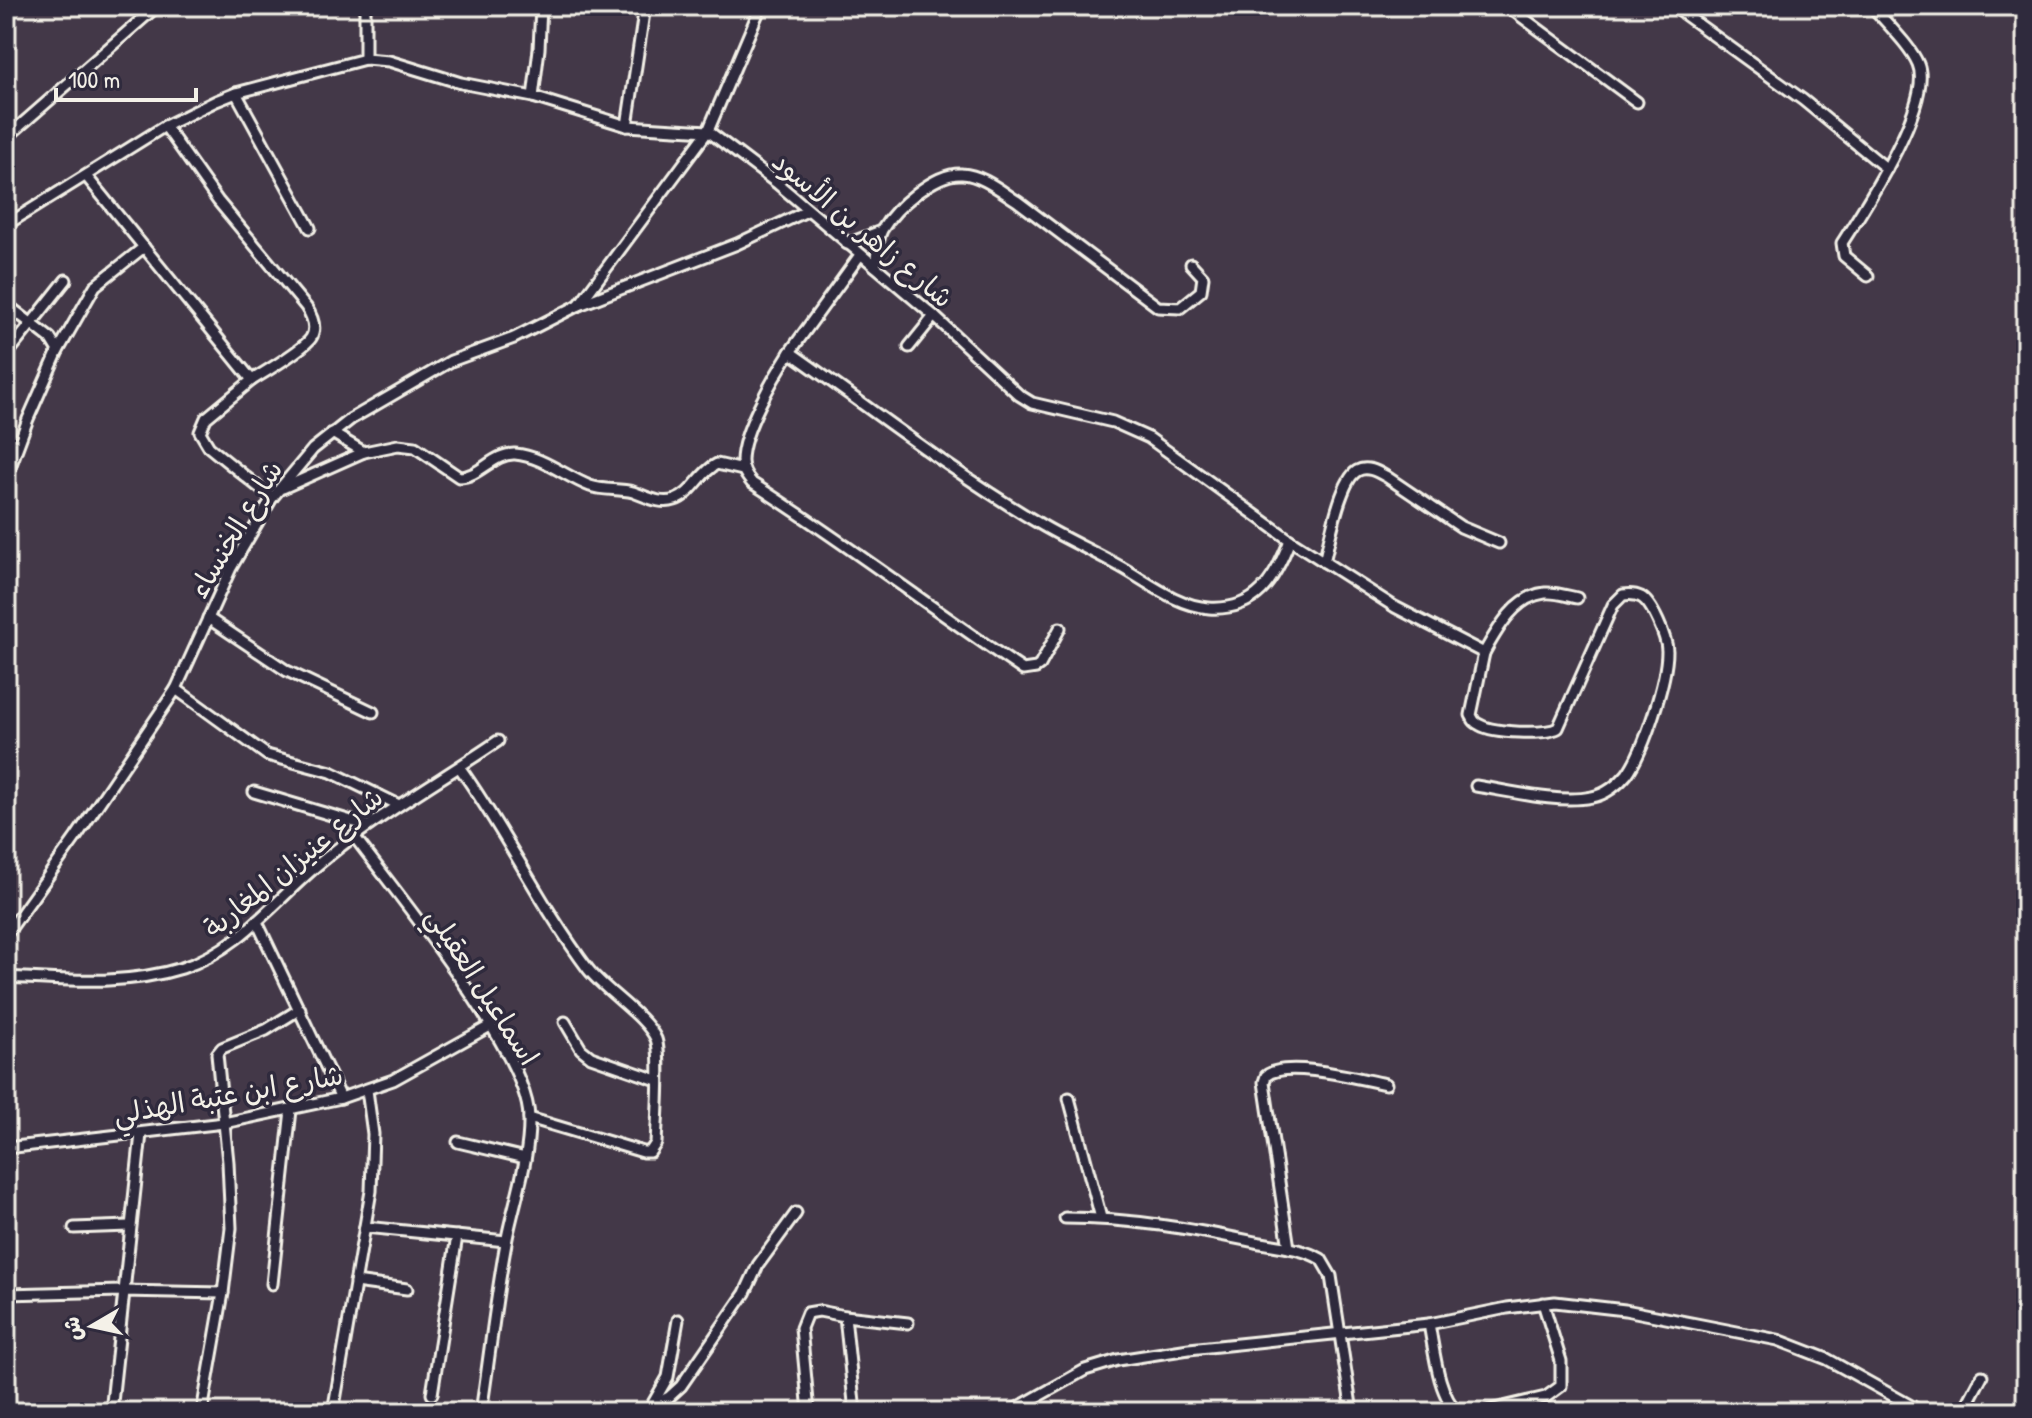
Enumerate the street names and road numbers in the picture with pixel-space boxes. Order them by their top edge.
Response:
street label: شارع زاهر بن الأسود [764,142,962,317]
street label: شارع الخنساء [179,453,292,605]
street label: شارع عنيزان المغاربة [195,778,391,947]
street label: اسماعيل العقيلي [413,900,548,1076]
street label: شارع ابن عتبة الهذلي [110,1055,347,1139]

